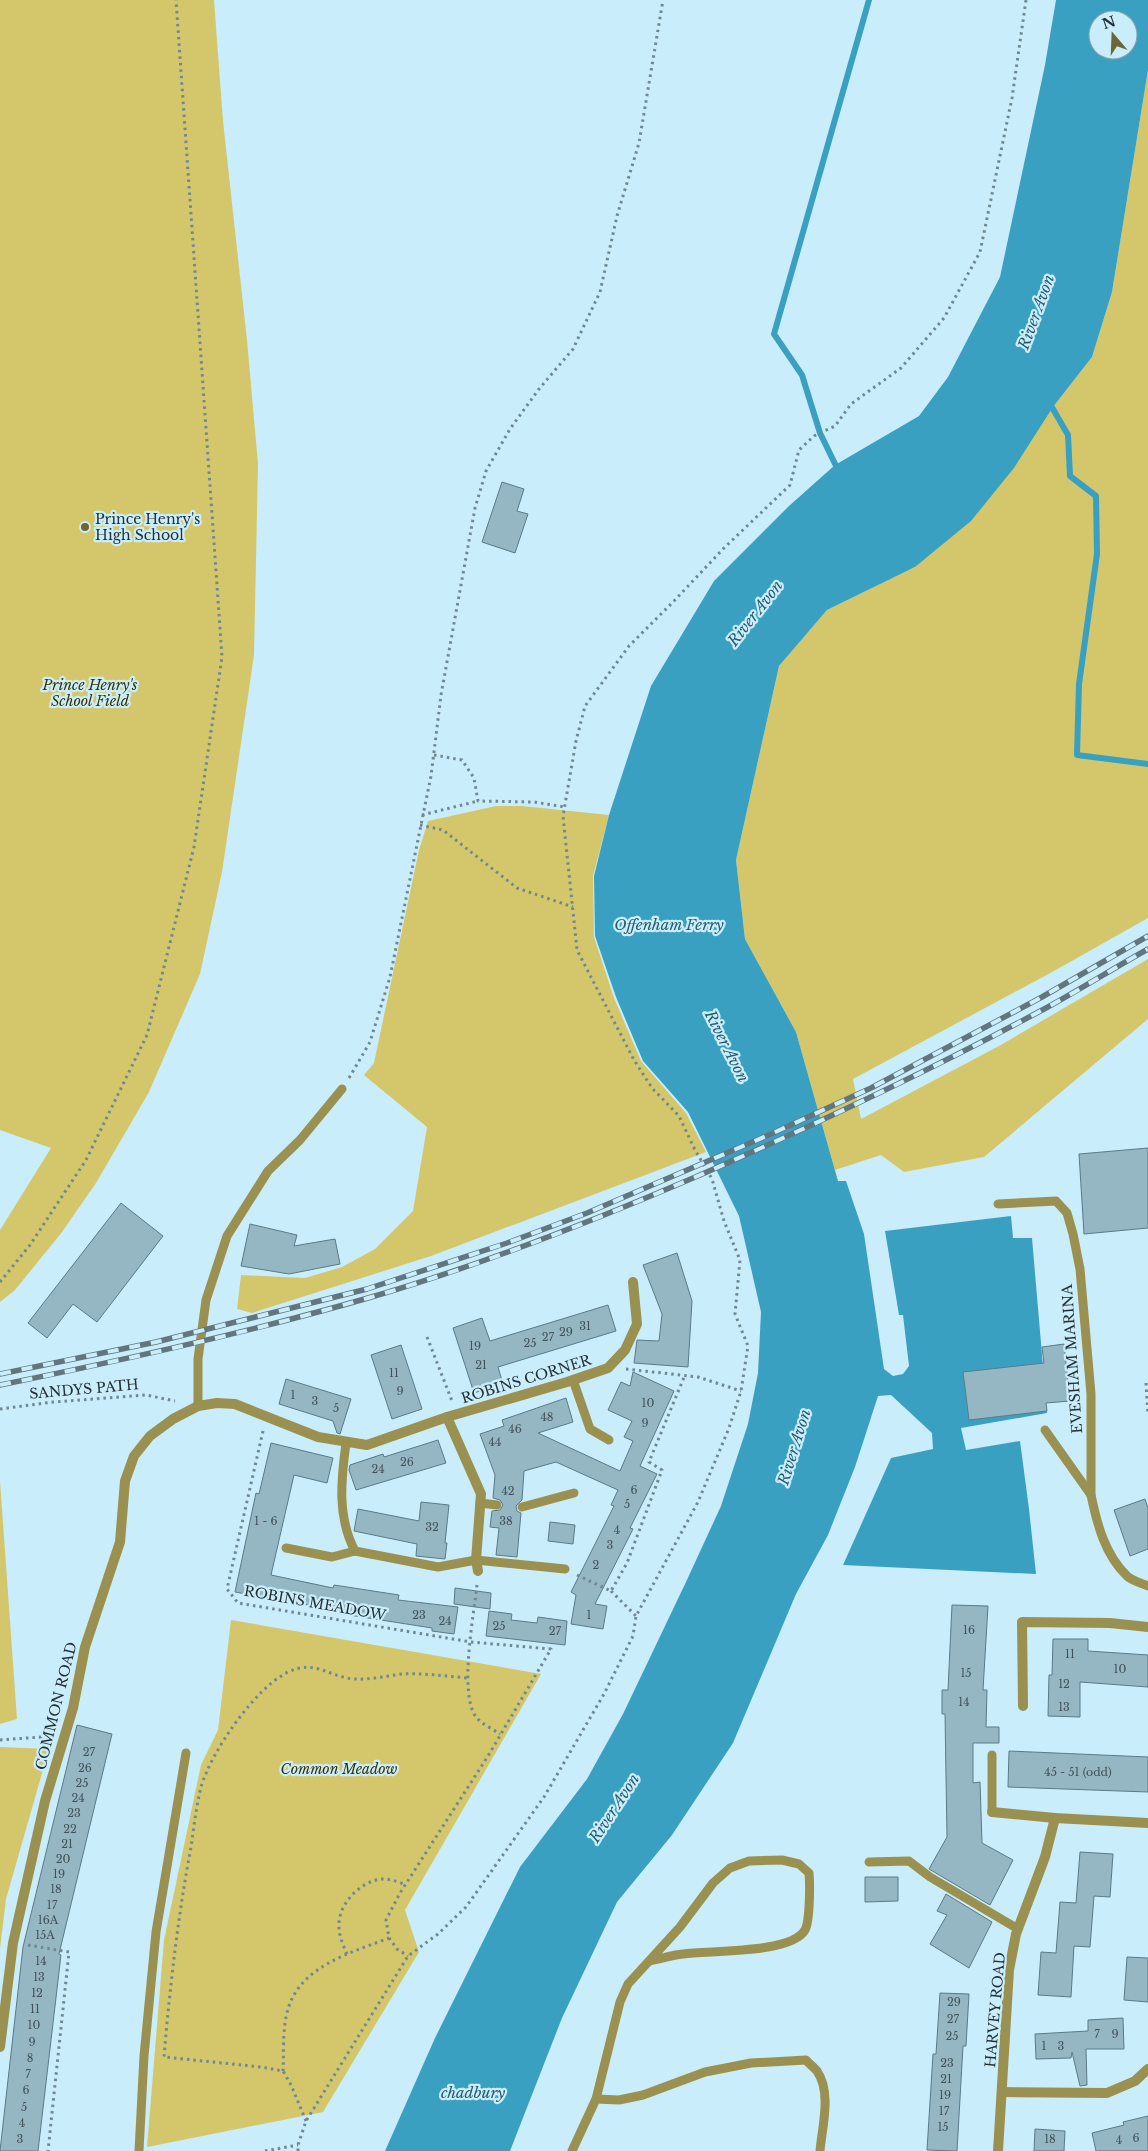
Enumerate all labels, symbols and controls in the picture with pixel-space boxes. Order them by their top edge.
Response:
north arrow [1088,10,1138,60]
text: N [1100,12,1118,33]
water label: River Avon [1013,272,1058,353]
place label: Prince Henry's High School [95,510,200,544]
marker: Prince Henry's High School [79,521,91,533]
water label: River Avon [723,576,787,650]
park label: Prince Henry's School Field [42,676,137,710]
water label: Offenham Ferry [614,915,724,934]
water label: River Avon [700,1006,753,1085]
street label: EVESHAM MARINA [1058,1284,1086,1434]
house number: 31 [579,1319,591,1333]
house number: 29 [559,1325,573,1339]
house number: 27 [542,1330,555,1344]
house number: 25 [523,1336,537,1350]
house number: 19 [469,1339,481,1353]
street label: ROBINS CORNER [459,1350,594,1407]
house number: 21 [475,1358,487,1372]
house number: 11 [389,1366,399,1380]
street label: SANDYS PATH [28,1375,140,1403]
house number: 9 [396,1384,404,1398]
house number: 1 [291,1388,296,1402]
house number: 3 [312,1394,319,1408]
house number: 10 [642,1396,655,1410]
house number: 5 [333,1401,339,1415]
water label: River Avon [773,1407,814,1488]
house number: 48 [540,1410,554,1424]
house number: 9 [641,1416,649,1430]
house number: 46 [508,1422,522,1436]
house number: 44 [489,1435,501,1449]
house number: 26 [400,1455,414,1469]
house number: 24 [371,1462,385,1476]
house number: 6 [630,1483,638,1497]
house number: 42 [501,1484,515,1498]
house number: 5 [624,1497,630,1511]
house number: 1 - 6 [254,1514,278,1528]
house number: 38 [499,1514,513,1528]
house number: 32 [425,1520,439,1534]
house number: 4 [614,1523,620,1537]
house number: 3 [607,1538,614,1552]
house number: 2 [593,1558,600,1572]
street label: ROBINS MEADOW [243,1582,388,1624]
house number: 23 [412,1608,426,1622]
house number: 1 [587,1608,592,1622]
house number: 24 [438,1614,452,1628]
house number: 25 [492,1619,506,1633]
house number: 16 [963,1623,975,1637]
house number: 27 [549,1624,562,1638]
street label: COMMON ROAD [31,1640,81,1772]
house number: 11 [1065,1647,1075,1661]
house number: 10 [1114,1662,1127,1676]
house number: 15 [960,1666,972,1680]
house number: 12 [1058,1677,1070,1691]
house number: 14 [958,1695,970,1709]
house number: 13 [1058,1700,1070,1714]
house number: 27 [83,1745,96,1759]
park label: Common Meadow [280,1760,398,1778]
house number: 26 [78,1761,92,1775]
house number: 45 - 51 (odd) [1044,1765,1112,1779]
water label: River Avon [584,1770,643,1847]
house number: 25 [75,1776,89,1790]
house number: 24 [71,1791,85,1805]
house number: 23 [67,1806,81,1820]
house number: 22 [63,1822,77,1836]
house number: 21 [61,1837,73,1851]
house number: 20 [56,1852,70,1866]
house number: 19 [53,1867,65,1881]
house number: 18 [50,1882,62,1896]
house number: 17 [47,1898,58,1912]
house number: 16A [38,1913,59,1927]
house number: 15A [35,1928,55,1942]
street label: HARVEY ROAD [981,1952,1009,2068]
house number: 14 [35,1954,47,1968]
house number: 13 [33,1970,45,1984]
house number: 12 [31,1986,43,2000]
house number: 29 [947,1995,961,2009]
house number: 11 [30,2002,40,2016]
house number: 27 [947,2012,960,2026]
house number: 10 [28,2018,41,2032]
house number: 7 [1094,2027,1100,2041]
house number: 9 [1111,2027,1119,2041]
house number: 25 [945,2029,959,2043]
house number: 9 [28,2035,36,2049]
house number: 1 [1042,2039,1047,2053]
house number: 3 [1058,2039,1065,2053]
house number: 8 [27,2051,33,2065]
house number: 23 [940,2056,954,2070]
house number: 7 [25,2067,31,2081]
house number: 21 [940,2072,952,2086]
house number: 6 [22,2083,30,2097]
water label: chadbury [441,2083,505,2102]
house number: 19 [939,2088,951,2102]
house number: 5 [21,2100,27,2114]
house number: 17 [939,2104,950,2118]
house number: 4 [19,2116,25,2130]
house number: 15 [937,2120,949,2134]
house number: 6 [1132,2131,1140,2145]
house number: 3 [17,2132,24,2146]
house number: 18 [1044,2132,1056,2146]
house number: 4 [1116,2133,1122,2147]

